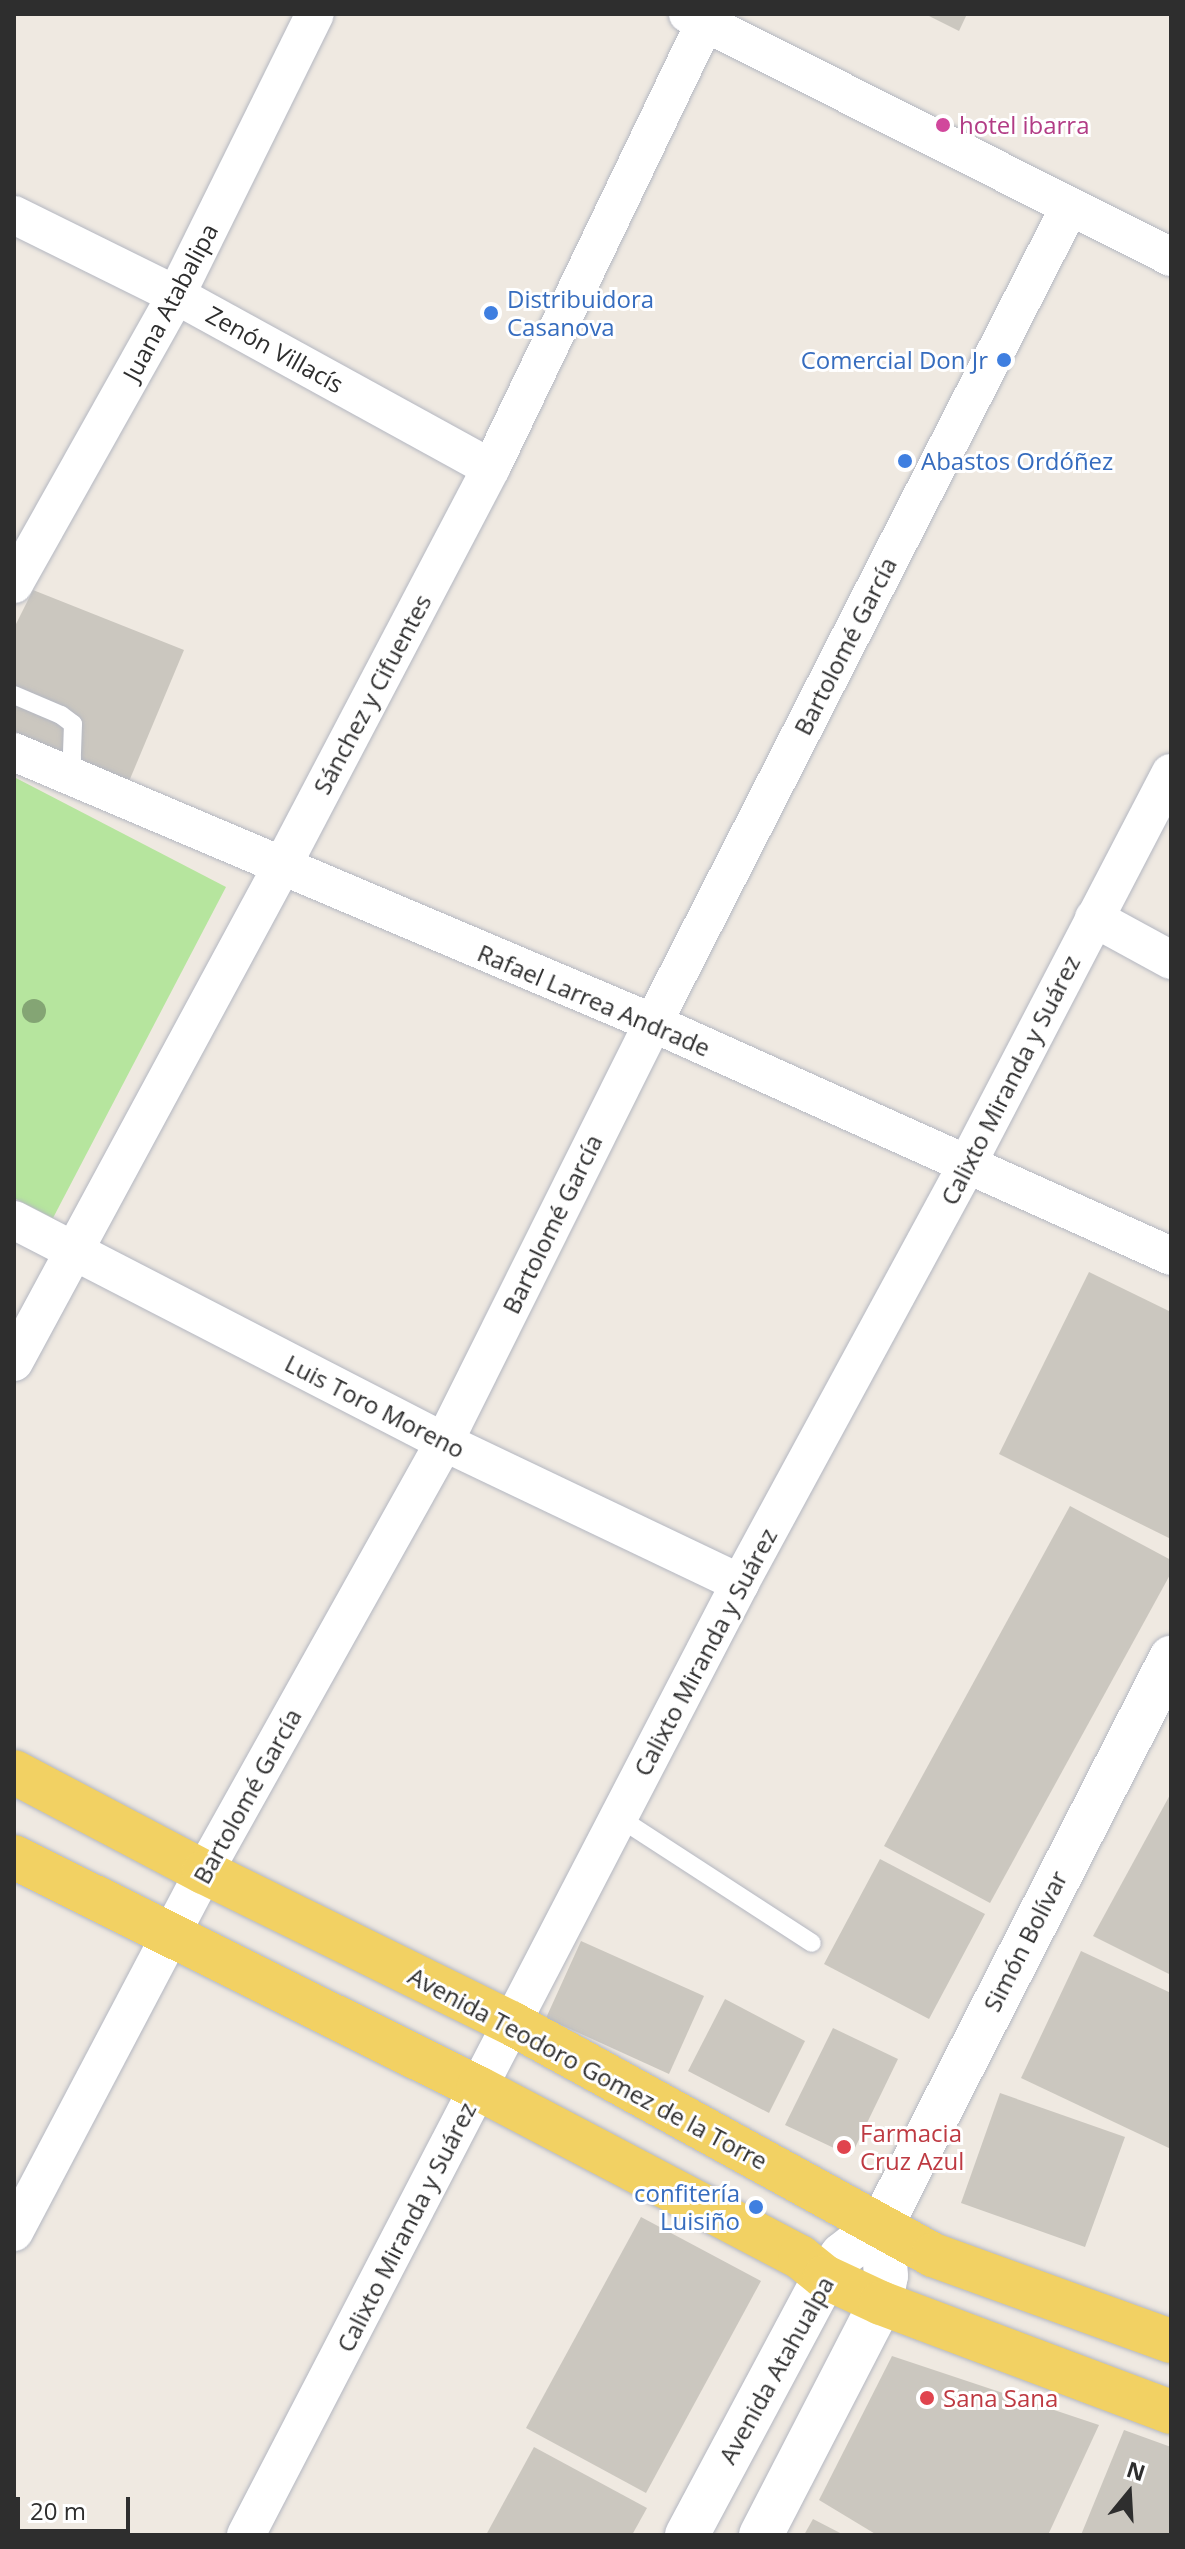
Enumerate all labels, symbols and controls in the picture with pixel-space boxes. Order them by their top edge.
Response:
place label: hotel ibarra [959,111,1090,139]
marker: hotel ibarra [934,116,952,134]
street label: Juana Atabalipa [116,218,224,386]
place label: Distribuidora Casanova [507,285,654,341]
street label: Zenón Villacís [201,300,349,398]
marker: Distribuidora Casanova [482,304,500,322]
place label: Comercial Don Jr [801,346,988,374]
marker: Comercial Don Jr [995,351,1013,369]
place label: Abastos Ordóñez [921,447,1113,475]
marker: Abastos Ordóñez [896,452,914,470]
street label: Bartolomé García [788,552,902,740]
street label: Sánchez y Cifuentes [307,589,437,799]
street label: Rafael Larrea Andrade [473,938,715,1062]
street label: Calixto Miranda y Suárez [934,950,1086,1210]
street label: Bartolomé García [496,1130,608,1318]
street label: Luis Toro Moreno [280,1348,470,1464]
street label: Calixto Miranda y Suárez [627,1523,783,1781]
street label: Bartolomé García [187,1704,307,1888]
street label: Simón Bolívar [977,1866,1073,2016]
street label: Avenida Teodoro Gomez de la Torre [404,1961,772,2175]
street label: Calixto Miranda y Suárez [330,2097,482,2357]
place label: Farmacia Cruz Azul [860,2119,964,2175]
marker: Farmacia Cruz Azul [835,2138,853,2156]
place label: confitería Luisiño [634,2179,740,2235]
marker: confitería Luisiño [747,2198,765,2216]
street label: Avenida Atahualpa [713,2271,839,2469]
place label: Sana Sana [943,2384,1058,2412]
marker: Sana Sana [918,2389,936,2407]
north arrow [1089,2453,1169,2533]
text: N [1123,2453,1150,2487]
scale bar [20,2481,134,2531]
text: 20 m [30,2494,86,2527]

